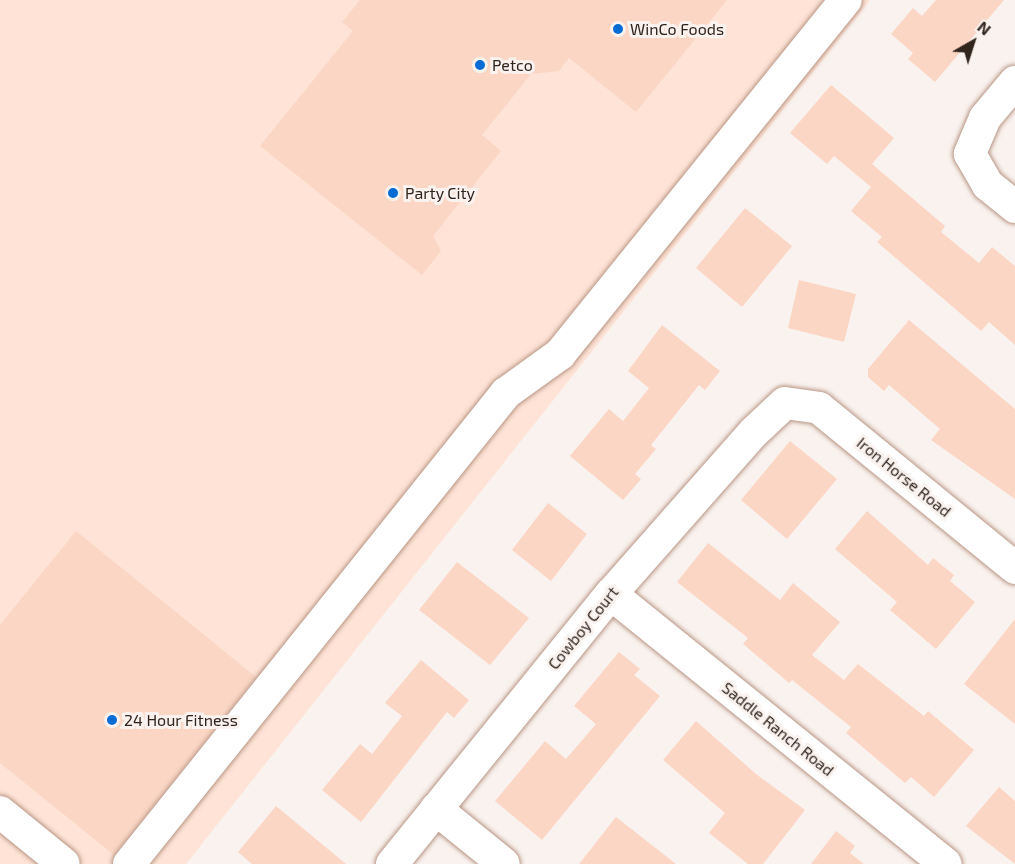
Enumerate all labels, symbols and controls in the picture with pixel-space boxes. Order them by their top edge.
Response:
north arrow [943,12,1003,72]
text: N [974,17,995,39]
place label: WinCo Foods [630,19,724,39]
marker: WinCo Foods [611,22,625,36]
place label: Petco [492,55,533,75]
marker: Petco [473,58,487,72]
place label: Party City [405,183,475,203]
marker: Party City [386,186,400,200]
street label: Iron Horse Road [853,433,955,521]
street label: Cowboy Court [544,583,622,673]
street label: Saddle Ranch Road [718,678,838,780]
place label: 24 Hour Fitness [124,710,238,730]
marker: 24 Hour Fitness [105,713,119,727]

